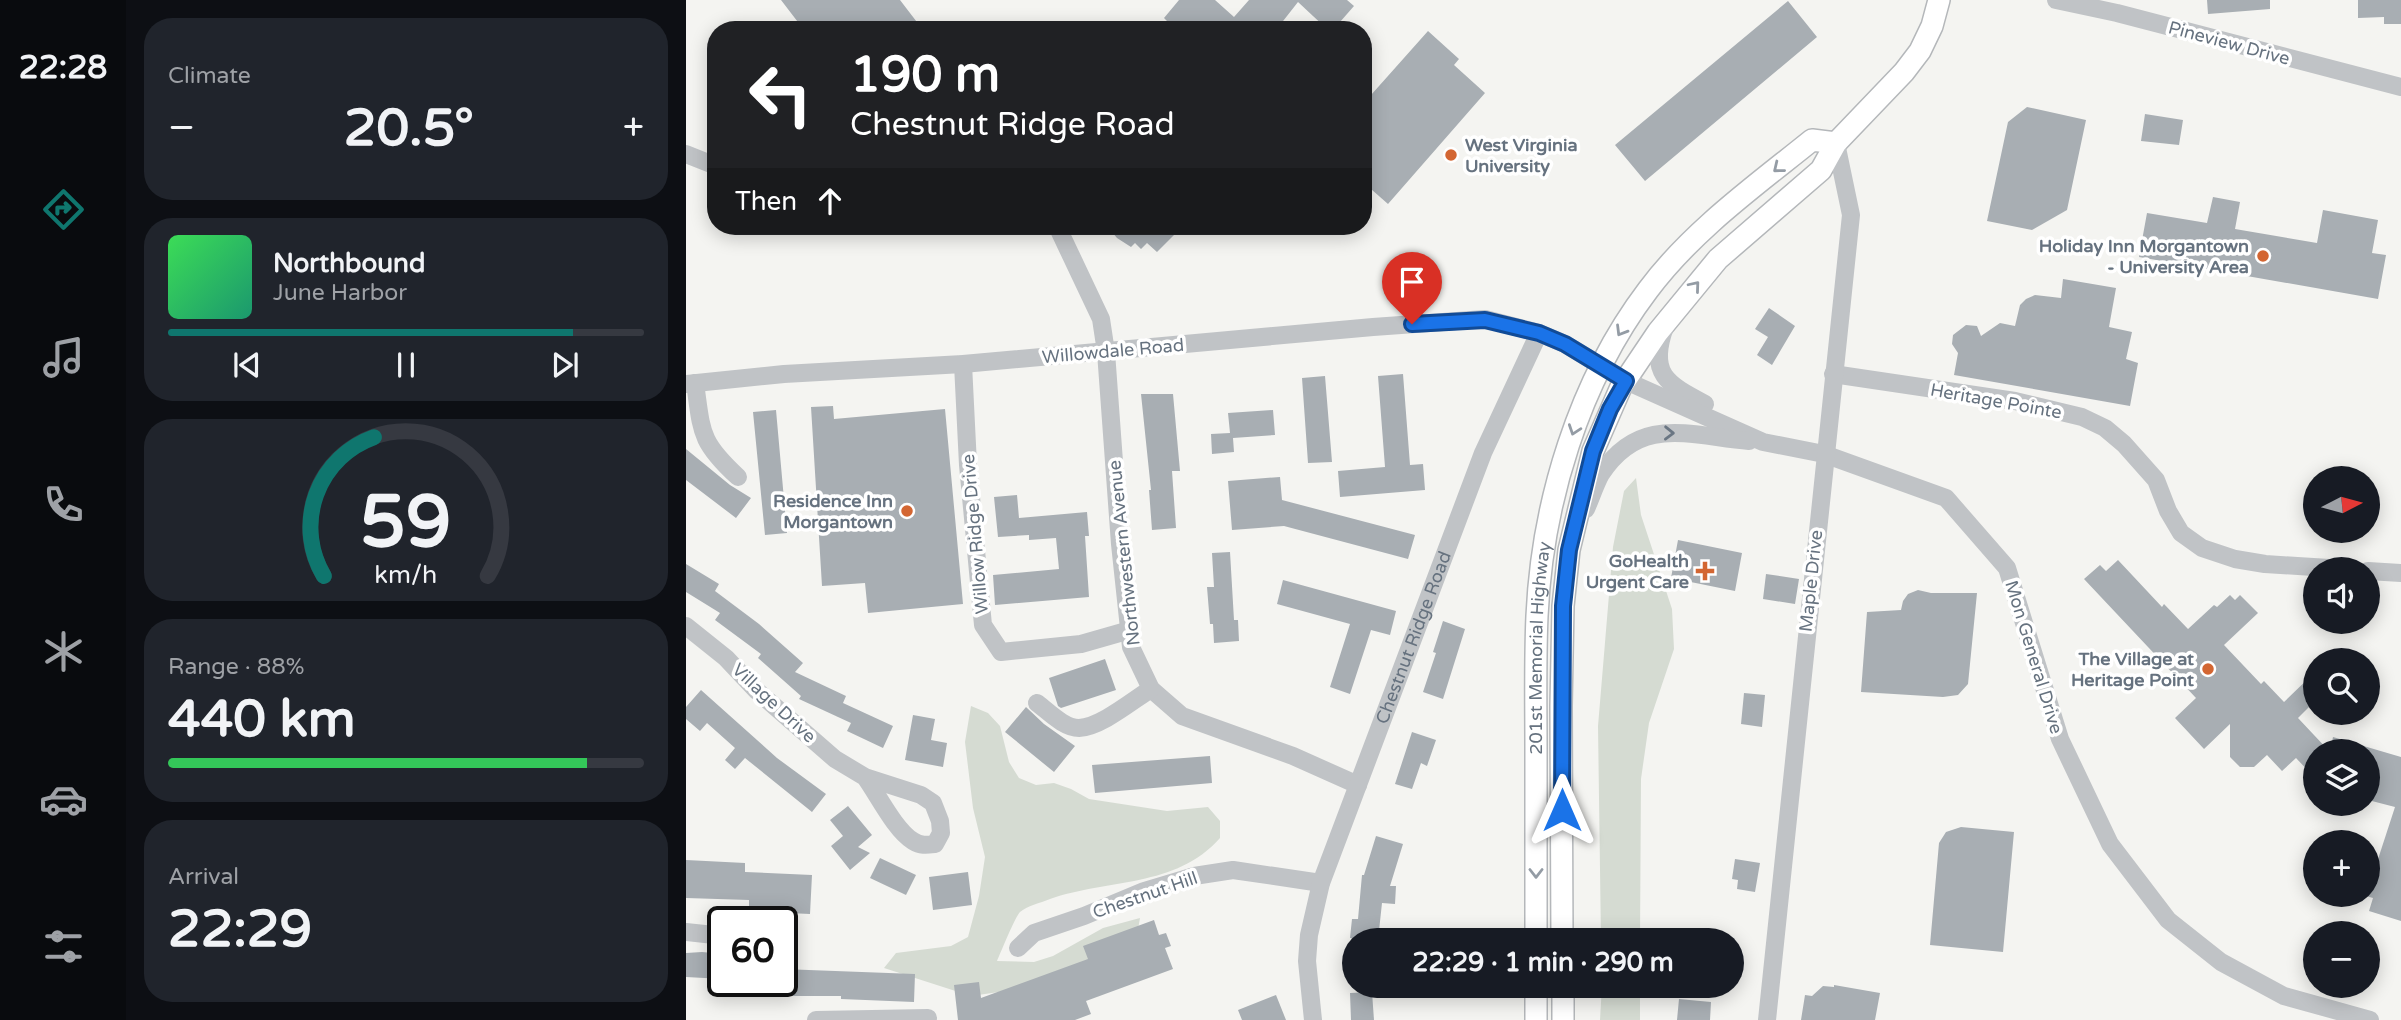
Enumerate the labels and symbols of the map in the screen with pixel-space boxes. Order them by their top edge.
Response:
street label: Pineview Drive [2166,16,2292,70]
place label: West Virginia University [1465,134,1578,177]
marker: West Virginia University [1443,147,1459,163]
one-way arrow [1773,160,1786,172]
place label: Holiday Inn Morgantown - University Area [2039,235,2249,278]
marker: Holiday Inn Morgantown - University Area [2255,248,2271,264]
pin [1382,252,1442,324]
one-way arrow [1687,281,1699,294]
one-way arrow [1616,323,1629,336]
street label: Willowdale Road [1041,334,1185,368]
street label: Heritage Pointe [1929,379,2063,423]
one-way arrow [1568,423,1582,435]
one-way arrow [1664,426,1675,441]
street label: Willow Ridge Drive [957,453,993,615]
street label: Northwestern Avenue [1103,459,1145,647]
north arrow [2303,466,2380,542]
place label: Residence Inn Morgantown [773,490,893,533]
marker: Residence Inn Morgantown [899,503,915,519]
street label: Maple Drive [1795,529,1827,633]
street label: 201st Memorial Highway [1525,540,1556,755]
street label: Chestnut Ridge Road [1371,548,1456,727]
place label: GoHealth Urgent Care [1586,550,1689,593]
marker: GoHealth Urgent Care [1695,561,1715,581]
street label: Mon General Drive [2000,578,2068,736]
place label: The Village at Heritage Point [2071,648,2194,691]
street label: Village Drive [728,659,820,747]
marker: The Village at Heritage Point [2200,661,2216,677]
position arrow [1525,773,1599,847]
street label: Chestnut Hill [1090,867,1200,923]
one-way arrow [1528,868,1544,879]
speed limit sign: 60 [707,906,798,997]

